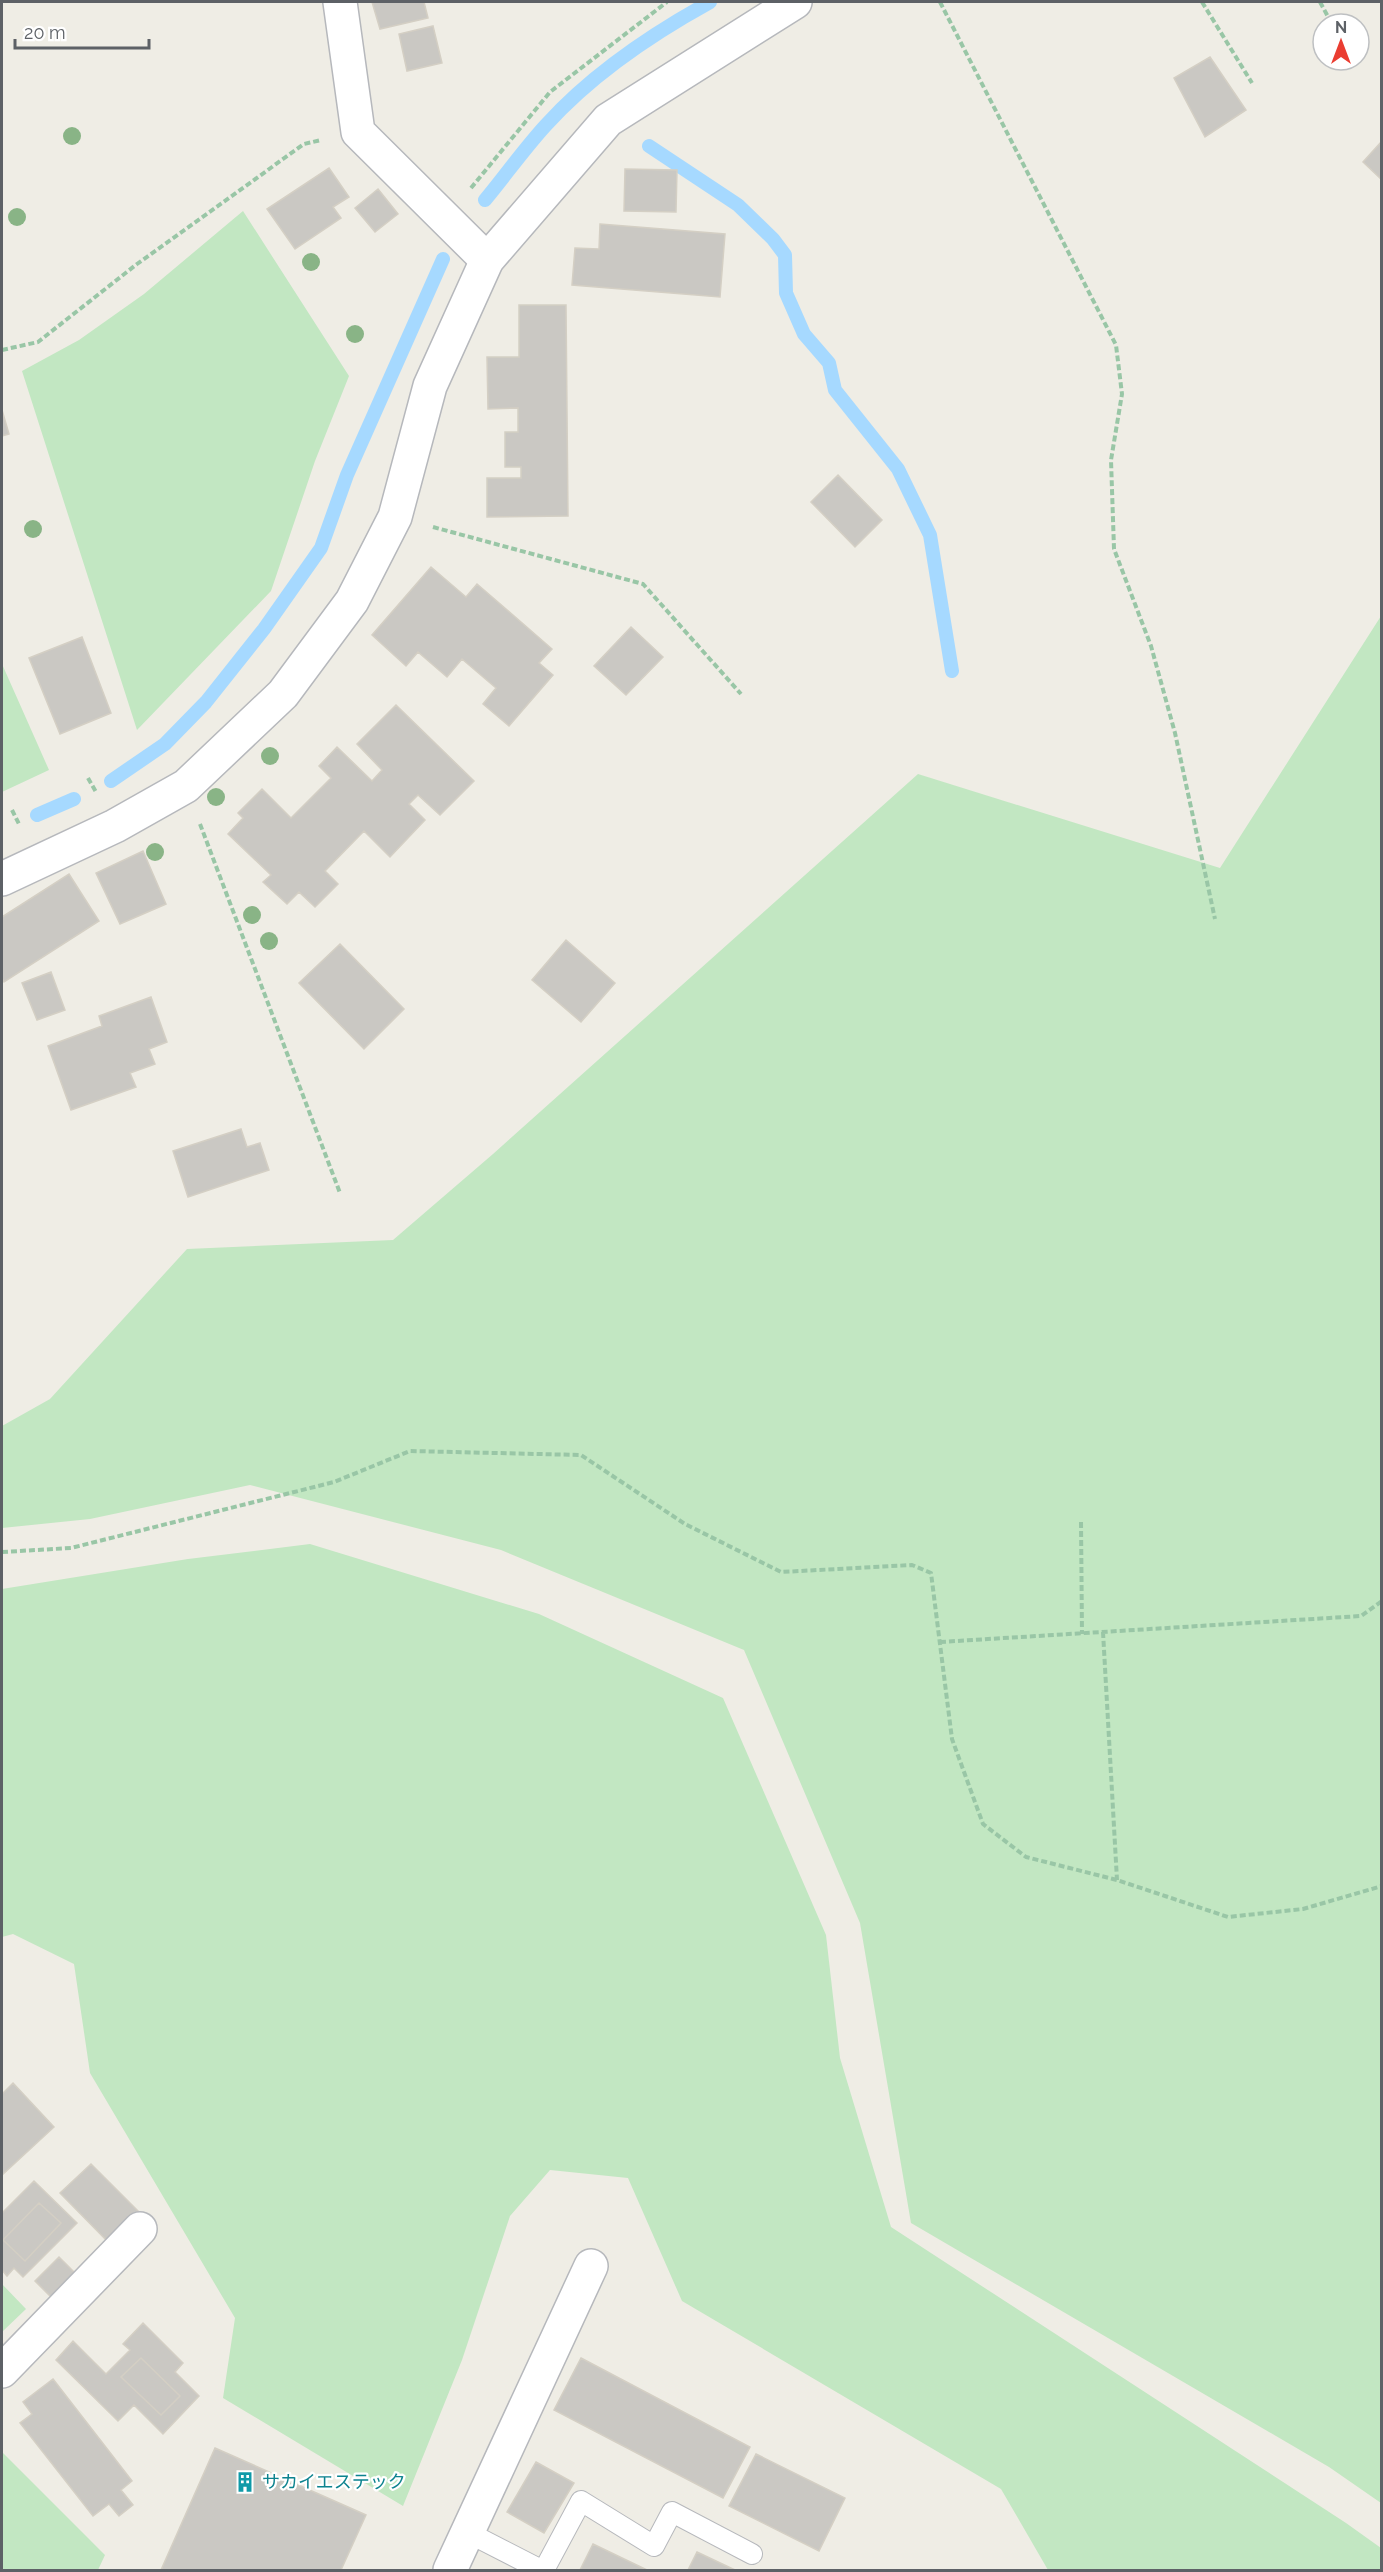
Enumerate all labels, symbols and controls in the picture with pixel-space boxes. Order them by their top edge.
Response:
scale bar [15,12,148,50]
north arrow [1311,12,1371,72]
text: N [1335,18,1347,37]
text: 20 m [24,22,66,43]
building icon: サカイエステック [233,2470,257,2494]
place label: サカイエステック [262,2471,406,2492]

